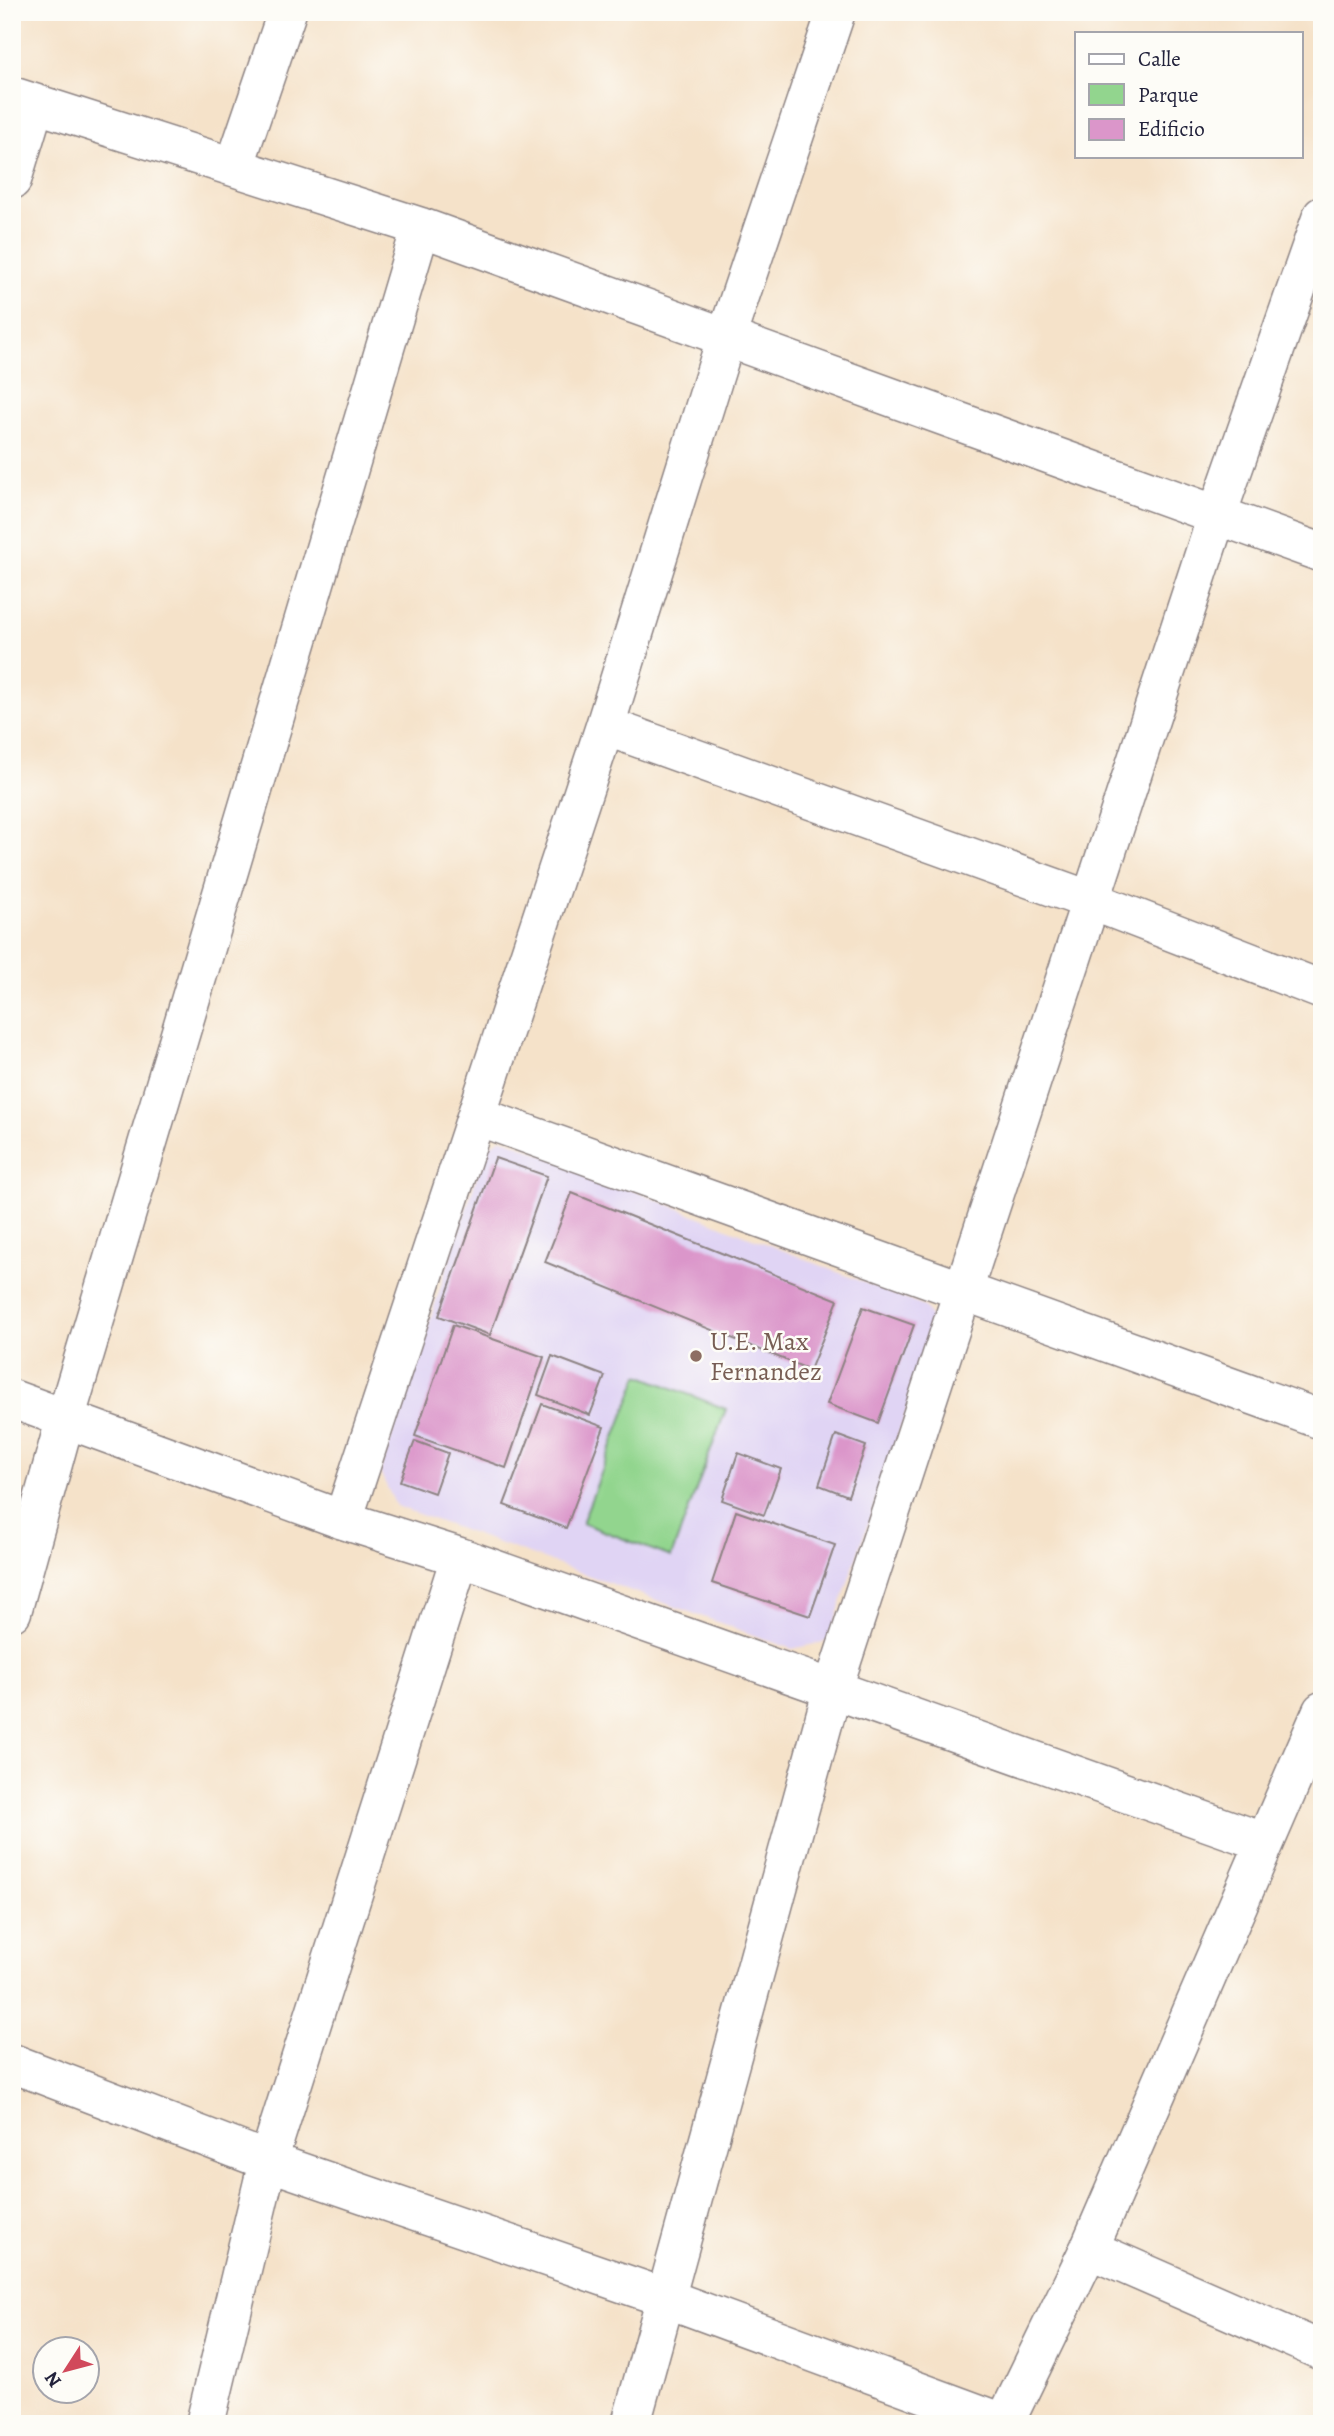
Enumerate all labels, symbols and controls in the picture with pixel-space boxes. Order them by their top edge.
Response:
legend [1075,32,1302,158]
text: Calle [1138,45,1181,73]
text: Parque [1138,81,1198,109]
text: Edificio [1138,115,1205,143]
place label: U.E. Max Fernandez [710,1324,822,1389]
marker: U.E. Max Fernandez [688,1348,704,1364]
north arrow [32,2334,102,2404]
text: N [38,2366,68,2393]

